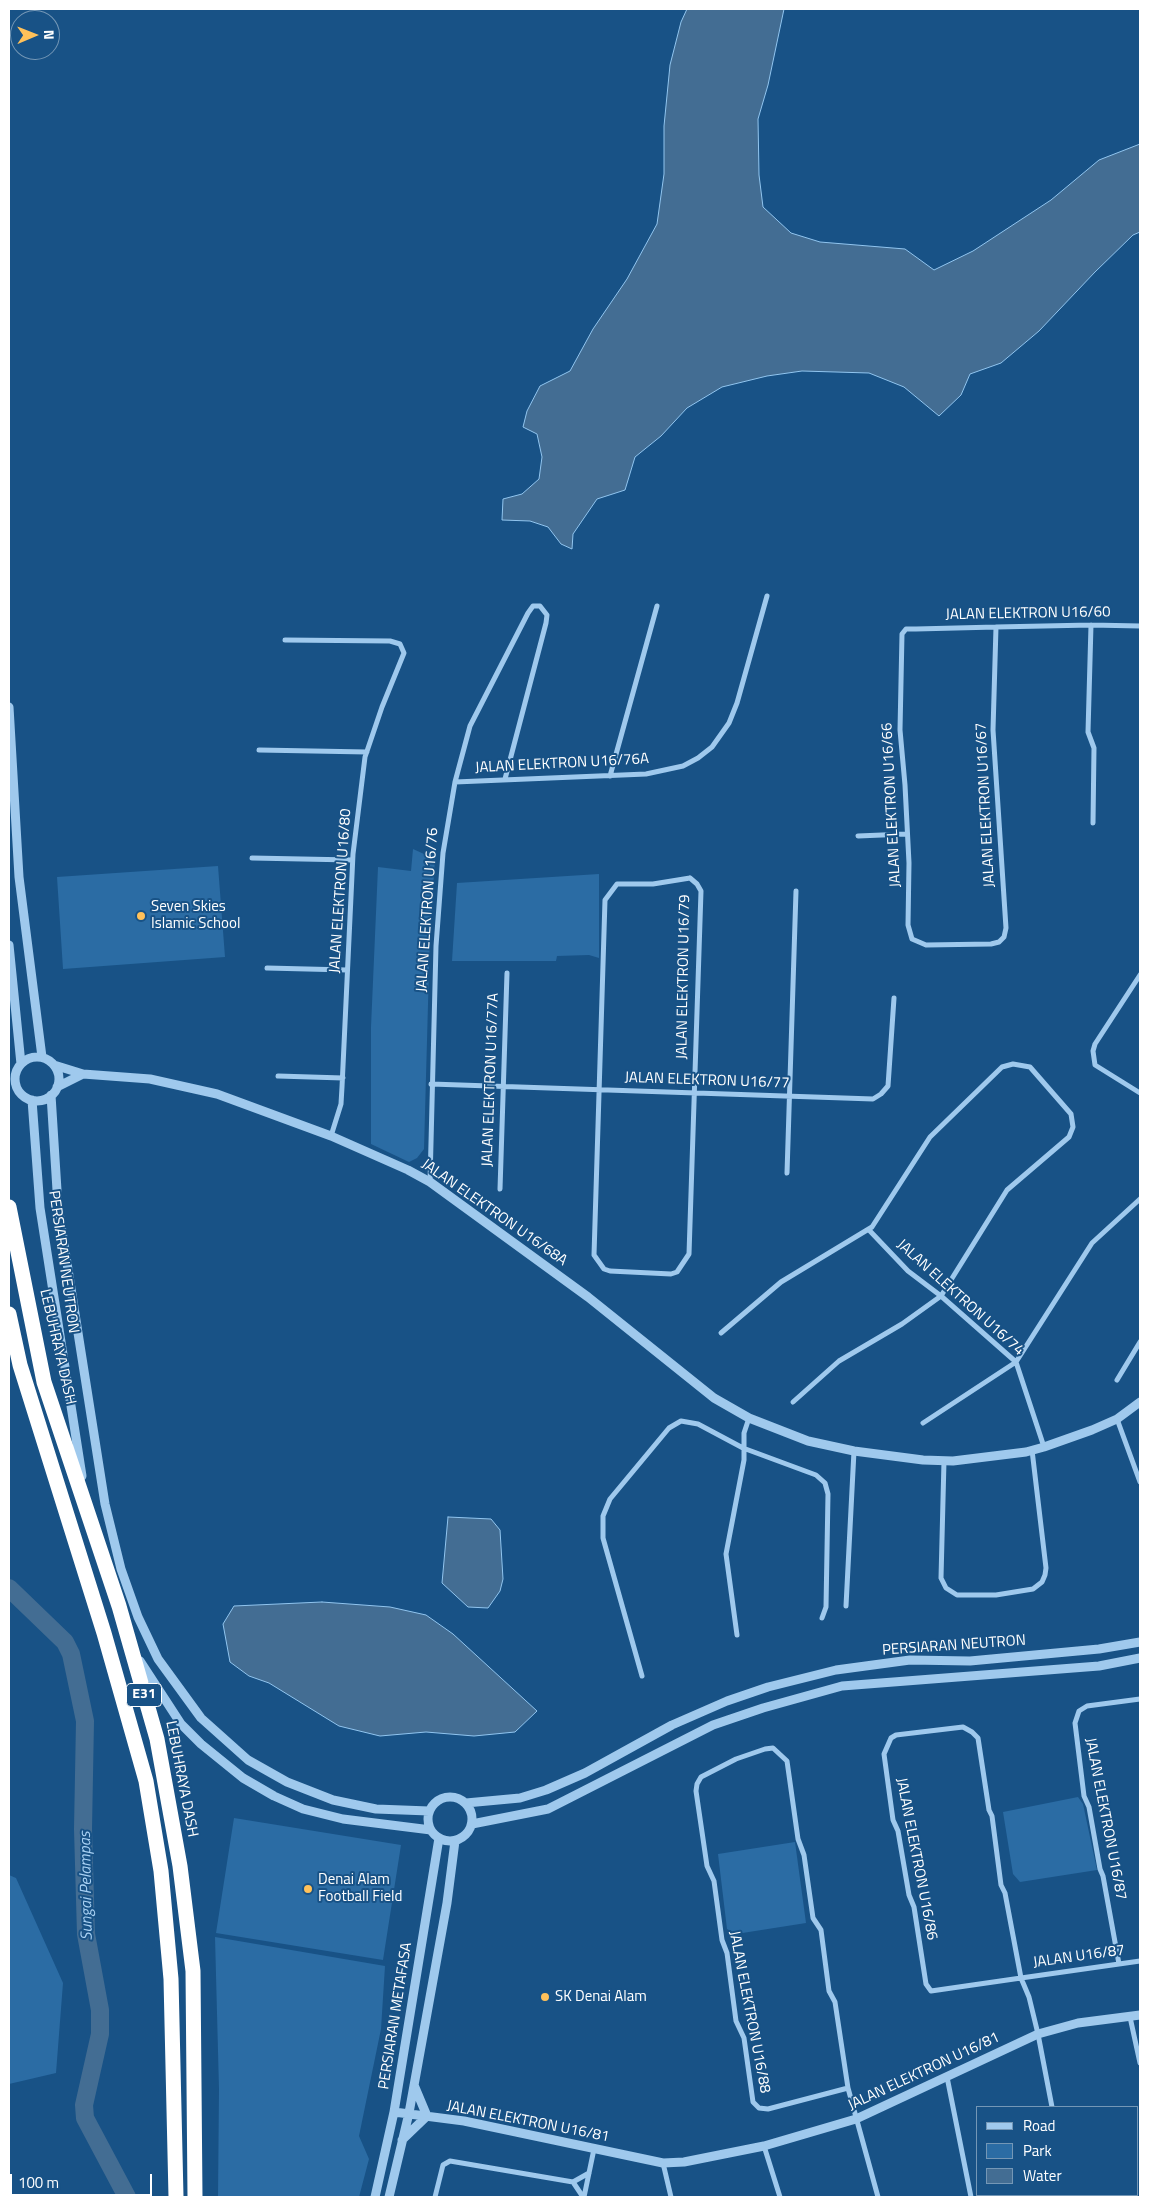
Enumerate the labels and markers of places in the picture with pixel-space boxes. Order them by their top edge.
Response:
place label: Seven Skies Islamic School [151,898,240,933]
marker: Seven Skies Islamic School [135,910,147,922]
place label: Denai Alam Football Field [318,1871,402,1906]
marker: Denai Alam Football Field [302,1883,314,1895]
place label: SK Denai Alam [555,1988,647,2006]
marker: SK Denai Alam [539,1991,551,2003]

